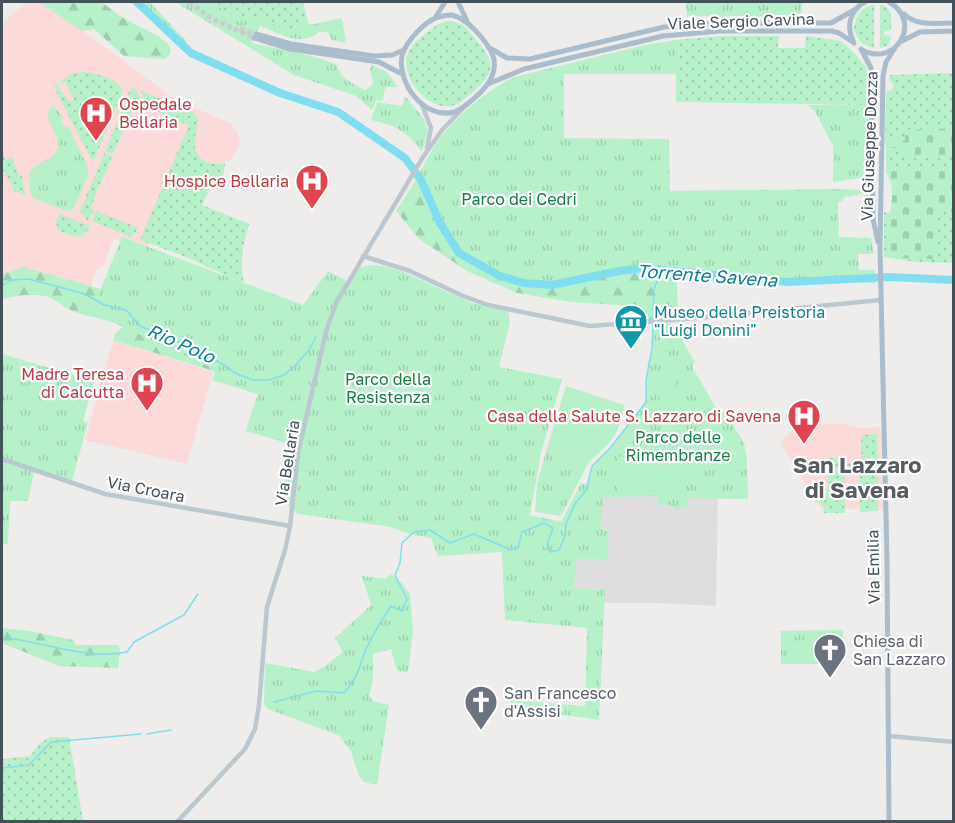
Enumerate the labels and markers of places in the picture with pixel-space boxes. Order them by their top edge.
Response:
place label: Ospedale Bellaria [119,94,192,132]
hospital icon: Ospedale Bellaria [78,95,114,142]
hospital icon: Hospice Bellaria [294,163,330,210]
place label: Hospice Bellaria [164,171,289,191]
place label: Museo della Preistoria "Luigi Donini" [654,302,825,340]
museum icon: Museo della Preistoria "Luigi Donini" [613,303,649,350]
place label: Madre Teresa di Calcutta [21,364,124,402]
hospital icon: Madre Teresa di Calcutta [129,365,165,412]
hospital icon: Casa della Salute S. Lazzaro di Savena [786,398,822,445]
place label: Casa della Salute S. Lazzaro di Savena [487,406,781,426]
place label: Chiesa di San Lazzaro [853,631,946,669]
church icon: Chiesa di San Lazzaro [812,632,848,679]
place label: San Francesco d'Assisi [504,683,616,721]
church icon: San Francesco d'Assisi [463,684,499,731]

